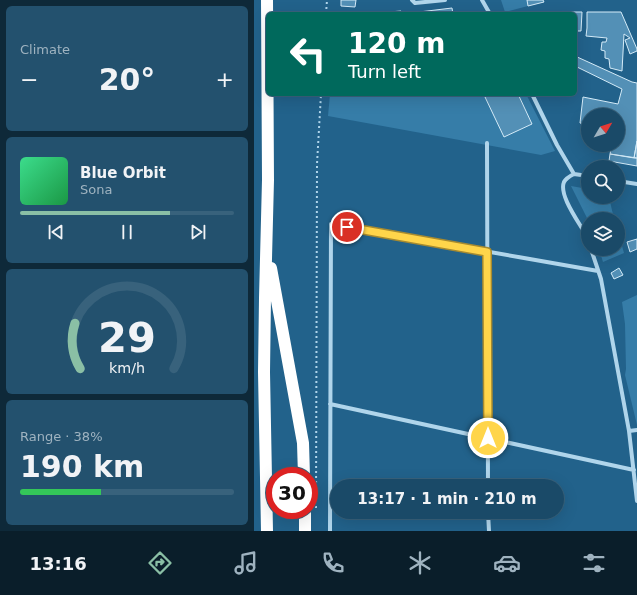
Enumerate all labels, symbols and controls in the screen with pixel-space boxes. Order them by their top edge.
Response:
text: 120 m [348,27,445,60]
icon: left [282,28,334,80]
text: Climate [20,42,70,57]
text: Turn left [348,61,421,82]
text: 20° [99,62,155,97]
text: − [20,67,38,92]
text: + [216,67,234,92]
north arrow [581,108,625,152]
map controls [581,108,625,256]
button: search [581,160,625,204]
text: Blue Orbit [80,164,166,182]
text: Sona [80,182,112,197]
pin [330,210,364,244]
button: layers [581,212,625,256]
icon: arrive [336,216,358,238]
icon: previous [45,221,67,243]
icon: pause [116,221,138,243]
icon: next [187,221,209,243]
text: 29 [98,313,156,362]
text: km/h [109,360,145,376]
position arrow [467,417,509,459]
text: Range · 38% [20,429,103,444]
text: 190 km [20,449,144,484]
speed limit sign: 30 [266,467,318,519]
text: 13:17 · 1 min · 210 m [357,490,537,508]
icon: directions [146,549,174,577]
icon: music [232,549,260,577]
icon: phone [319,549,347,577]
icon: climate [406,549,434,577]
icon: car [493,549,521,577]
icon: filters [580,549,608,577]
text: 13:16 [29,553,87,574]

